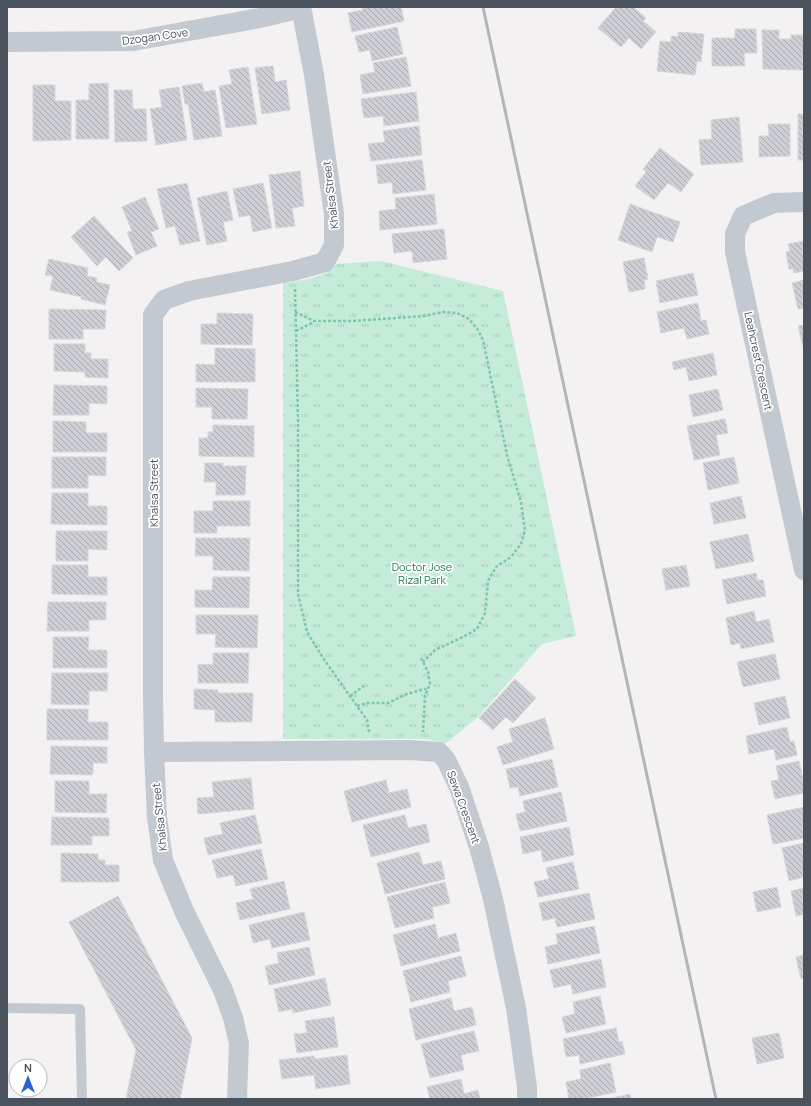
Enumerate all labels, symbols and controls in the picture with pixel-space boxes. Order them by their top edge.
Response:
street label: Dzogan Cove [121,24,190,48]
street label: Khalsa Street [318,160,342,230]
street label: Leahcrest Crescent [741,310,777,412]
street label: Khalsa Street [146,459,161,527]
park label: Doctor Jose Rizal Park [392,559,453,587]
street label: Sewa Crescent [444,768,484,846]
street label: Khalsa Street [148,782,170,852]
north arrow [8,1058,48,1098]
text: N [24,1060,32,1075]

